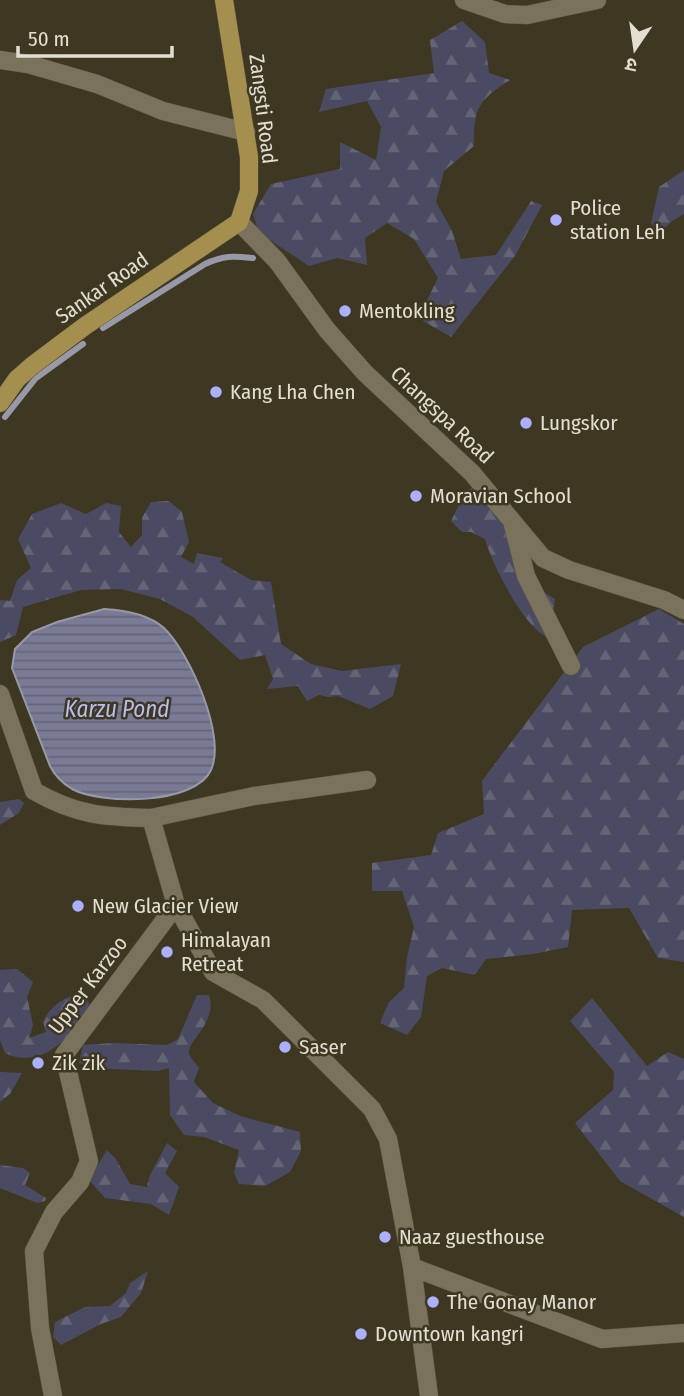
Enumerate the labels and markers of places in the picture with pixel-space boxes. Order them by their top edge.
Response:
place label: Police station Leh [570,195,665,245]
marker: Police station Leh [548,212,564,228]
place label: Mentokling [359,298,455,324]
marker: Mentokling [337,303,353,319]
place label: Kang Lha Chen [230,379,355,405]
marker: Kang Lha Chen [208,384,224,400]
place label: Lungskor [540,410,618,436]
marker: Lungskor [518,415,534,431]
place label: Moravian School [430,483,572,509]
marker: Moravian School [408,488,424,504]
place label: New Glacier View [92,893,239,919]
marker: New Glacier View [70,898,86,914]
place label: Himalayan Retreat [181,927,271,977]
marker: Himalayan Retreat [159,944,175,960]
place label: Saser [299,1034,347,1060]
marker: Saser [277,1039,293,1055]
place label: Zik zik [52,1050,106,1076]
marker: Zik zik [30,1055,46,1071]
place label: Naaz guesthouse [399,1224,545,1250]
marker: Naaz guesthouse [377,1229,393,1245]
place label: The Gonay Manor [447,1289,597,1315]
marker: The Gonay Manor [425,1294,441,1310]
place label: Downtown kangri [375,1321,524,1347]
marker: Downtown kangri [353,1326,369,1342]

